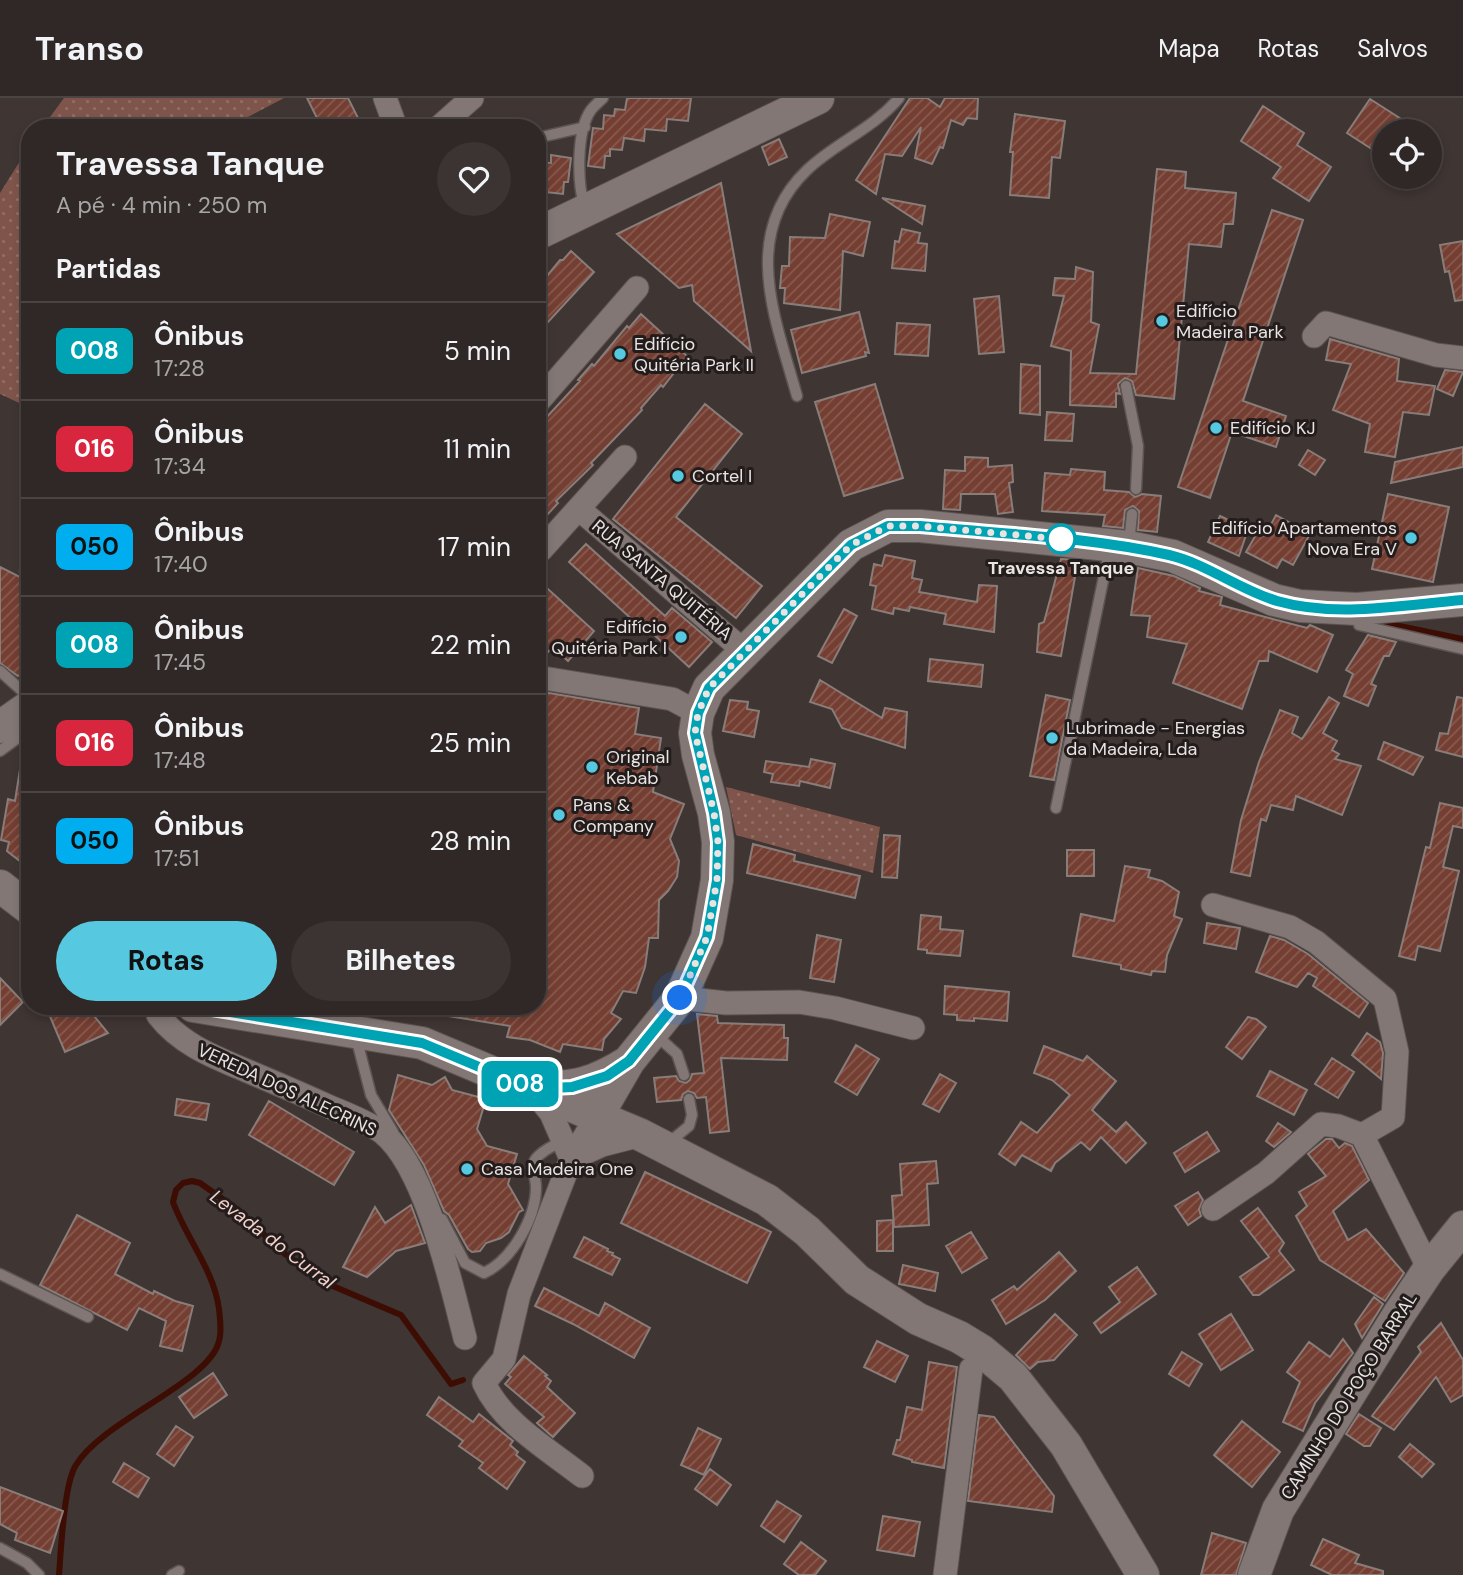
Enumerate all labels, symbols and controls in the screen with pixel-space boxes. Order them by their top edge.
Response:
text: Transo [35,27,144,70]
text: Mapa [1158,33,1220,64]
text: Rotas [1258,33,1319,64]
text: Salvos [1357,33,1428,64]
map controls [1372,119,1442,189]
button: locate [1372,119,1442,189]
text: Travessa Tanque [56,142,325,185]
button: heart [437,142,511,216]
text: A pé · 4 min · 250 m [56,190,267,220]
text: Partidas [56,252,161,286]
place label: Edifício Madeira Park [1176,299,1284,344]
marker: Edifício Madeira Park [1154,313,1170,329]
text: Ônibus [154,319,244,353]
place label: Edifício Quitéria Park II [634,332,754,377]
text: 5 min [444,334,511,368]
text: 008 [70,335,119,366]
marker: Edifício Quitéria Park II [612,346,628,362]
text: 17:28 [154,353,205,383]
place label: Edifício KJ [1230,416,1316,440]
text: Ônibus [154,417,244,451]
marker: Edifício KJ [1208,420,1224,436]
text: 11 min [444,432,511,466]
text: 016 [74,433,115,464]
text: 17:34 [154,451,206,481]
place label: Cortel I [692,464,752,488]
marker: Cortel I [670,468,686,484]
street label: RUA SANTA QUITÉRIA [587,514,737,646]
text: Ônibus [154,515,244,549]
place label: Edifício Apartamentos Nova Era V [1211,516,1397,561]
marker: Travessa Tanque [1046,524,1076,554]
text: 17 min [438,530,511,564]
marker: Edifício Apartamentos Nova Era V [1403,530,1419,546]
text: 050 [70,531,119,562]
text: 17:40 [154,549,208,579]
place label: Travessa Tanque [988,556,1134,580]
text: Ônibus [154,613,244,647]
place label: Edifício Quitéria Park I [551,615,667,660]
text: 22 min [430,628,511,662]
text: 008 [70,629,119,660]
marker: Edifício Quitéria Park I [673,629,689,645]
text: 17:45 [154,647,206,677]
text: Ônibus [154,711,244,745]
place label: Lubrimade - Energias da Madeira, Lda [1066,716,1245,761]
text: 25 min [429,726,511,760]
text: 016 [74,727,115,758]
marker: Lubrimade - Energias da Madeira, Lda [1044,730,1060,746]
text: 17:48 [154,745,206,775]
place label: Original Kebab [606,745,669,790]
marker: Original Kebab [584,759,600,775]
place label: Pans & Company [573,793,654,838]
marker: Pans & Company [551,807,567,823]
text: Ônibus [154,809,244,843]
text: 28 min [429,824,511,858]
text: 050 [70,825,119,856]
text: 17:51 [154,843,199,873]
button: Rotas [56,921,277,1001]
button: Bilhetes [291,921,511,1001]
your location [662,980,697,1015]
street label: VEREDA DOS ALECRINS [193,1038,381,1142]
line badge: 008 [480,1061,560,1107]
text: 008 [496,1068,544,1099]
place label: Casa Madeira One [481,1157,634,1181]
marker: Casa Madeira One [459,1161,475,1177]
water label: Levada do Curral [205,1184,341,1295]
street label: CAMINHO DO POÇO BARRAL [1275,1288,1423,1504]

